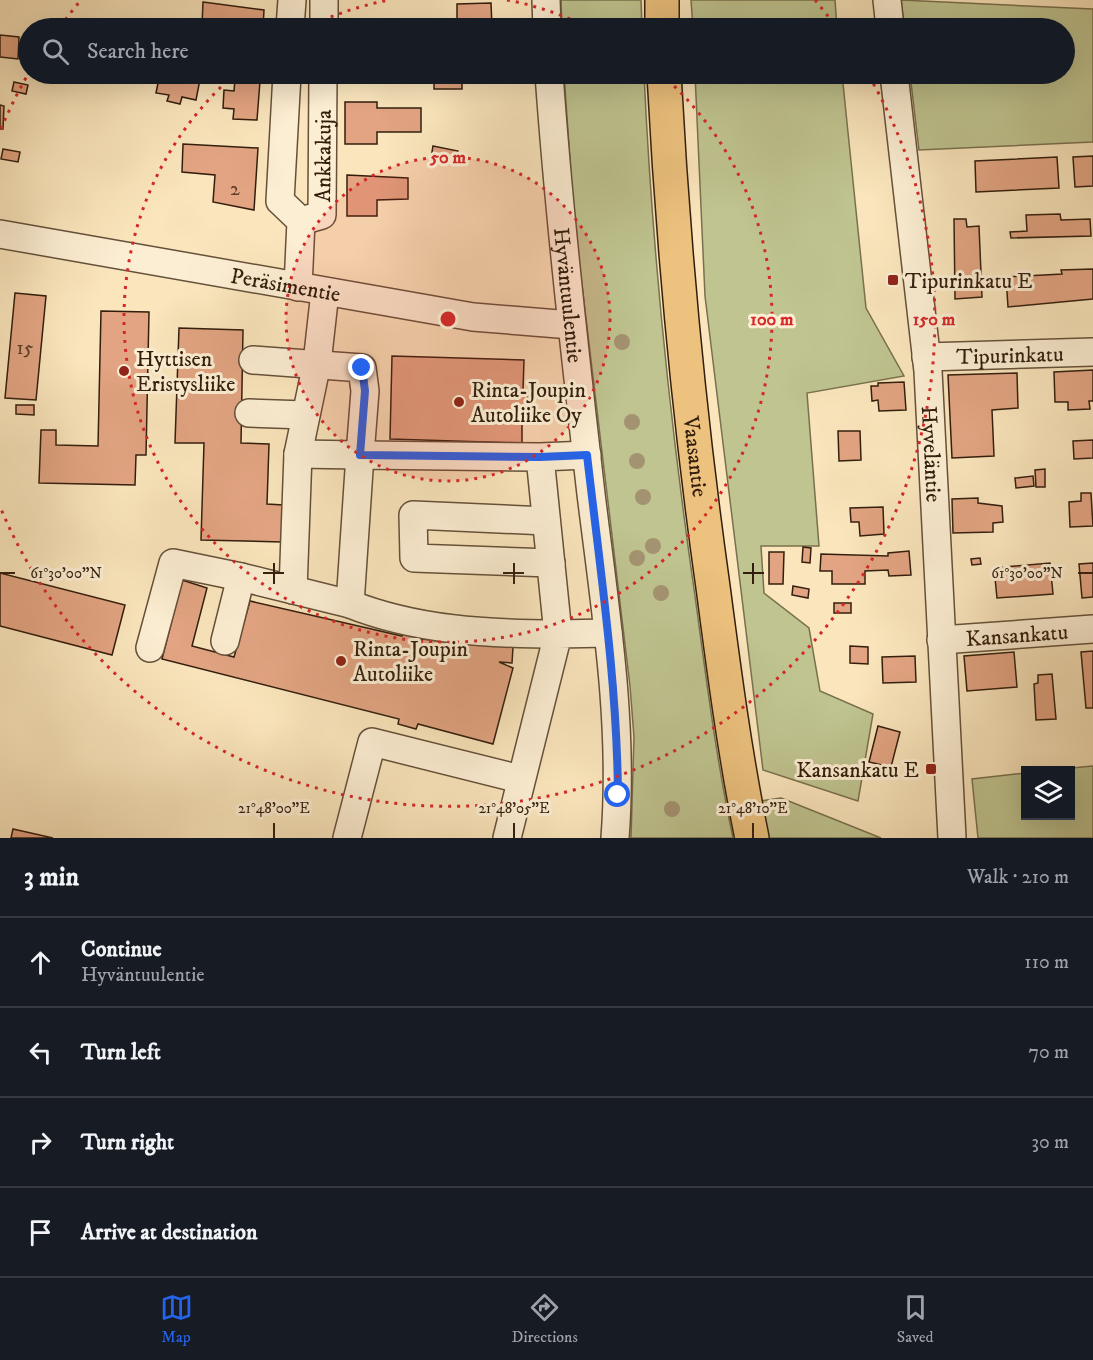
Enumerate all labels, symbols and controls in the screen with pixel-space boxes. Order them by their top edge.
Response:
search box [18,18,1075,84]
icon: search [39,35,72,68]
text: Search here [87,38,189,65]
street label: Ankkakuja [310,109,338,202]
text: 50 m [429,147,466,169]
house number: 2 [230,177,240,202]
street label: Hyväntuulentie [547,226,588,364]
street label: Peräsimentie [228,263,342,308]
place label: Tipurinkatu E [905,268,1032,295]
marker: Tipurinkatu E [886,273,900,287]
centre of rings [438,309,458,329]
text: 100 m [750,309,794,331]
text: 150 m [913,309,956,331]
house number: 15 [16,336,34,361]
street label: Tipurinkatu [956,341,1064,371]
place label: Hyttisen Eristysliike [136,346,235,398]
route end [348,354,374,380]
marker: Hyttisen Eristysliike [117,364,131,378]
place label: Rinta-Joupin Autoliike Oy [471,377,586,429]
marker: Rinta-Joupin Autoliike Oy [452,395,466,409]
street label: Hyveläntie [915,405,947,503]
street label: Vaasantie [677,414,713,499]
text: 61°30'00"N [30,564,102,583]
text: 61°30'00"N [991,564,1063,583]
street label: Kansankatu [965,619,1069,653]
place label: Rinta-Joupin Autoliike [353,636,468,688]
marker: Rinta-Joupin Autoliike [334,654,348,668]
place label: Kansankatu E [796,757,919,784]
marker: Kansankatu E [924,762,938,776]
map controls [1021,766,1075,820]
button: layers [1021,766,1075,820]
route start [604,781,630,807]
text: 21°48'00"E [238,799,310,818]
text: 21°48'05"E [478,799,550,818]
text: 21°48'10"E [718,799,788,818]
text: 3 min [24,861,79,894]
text: Walk · 210 m [967,865,1069,890]
text: Continue [81,936,162,963]
icon: ahead [24,946,57,979]
text: 110 m [1024,950,1069,975]
text: Hyväntuulentie [81,963,205,988]
icon: left [24,1036,57,1069]
text: Turn left [81,1039,161,1066]
text: 70 m [1028,1040,1069,1065]
icon: right [24,1126,57,1159]
text: Turn right [81,1129,174,1156]
text: 30 m [1031,1130,1069,1155]
icon: arrive [24,1216,57,1249]
text: Arrive at destination [81,1219,258,1246]
tab: Map [160,1291,193,1347]
tab: Directions [512,1291,578,1347]
tab: Saved [897,1291,934,1347]

